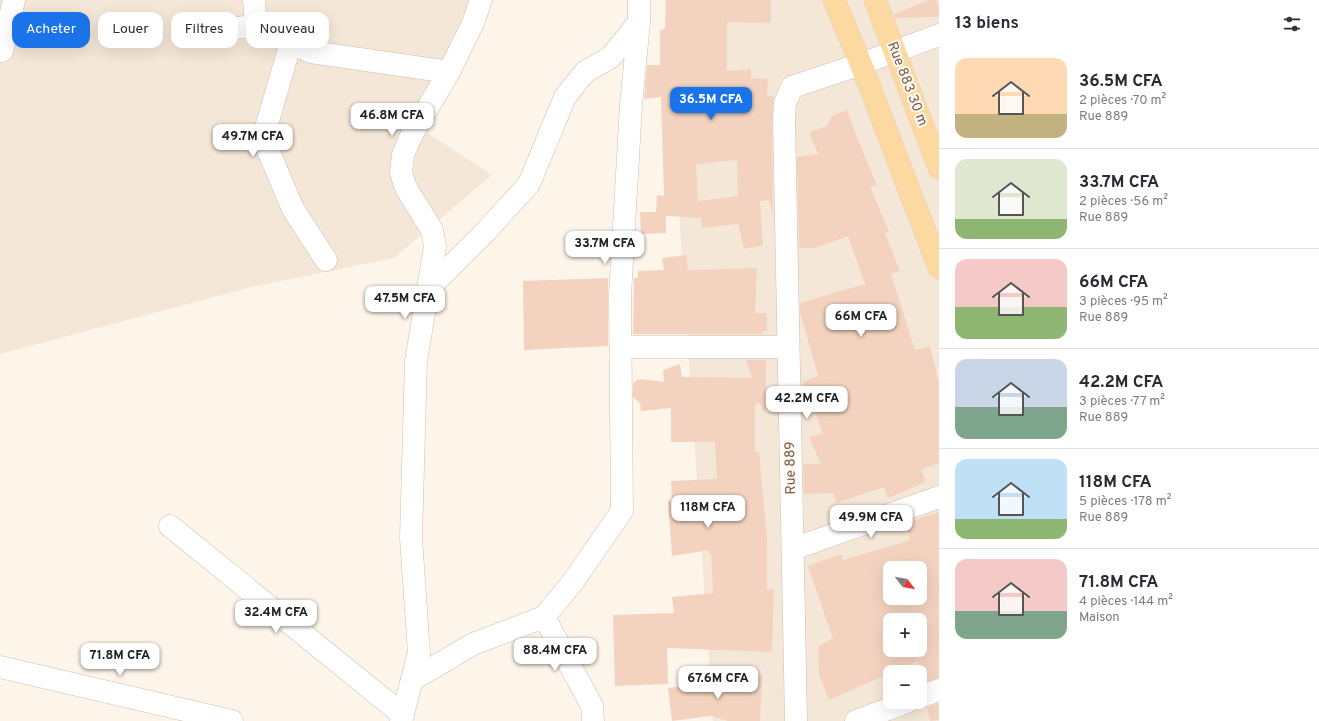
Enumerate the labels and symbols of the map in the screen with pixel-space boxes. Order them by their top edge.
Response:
street label: Rue 883 30 m [883,39,931,129]
pin: 36.5M CFA [665,87,757,121]
pin: 46.8M CFA [346,103,438,137]
pin: 49.7M CFA [207,124,299,158]
pin: 33.7M CFA [559,231,651,265]
pin: 47.5M CFA [359,286,451,320]
pin: 66M CFA [824,304,898,338]
pin: 42.2M CFA [761,386,853,420]
street label: Rue 889 [782,441,800,495]
pin: 118M CFA [667,495,749,529]
pin: 49.9M CFA [825,505,917,539]
north arrow [883,561,927,605]
pin: 32.4M CFA [230,600,322,634]
pin: 88.4M CFA [509,638,601,672]
pin: 71.8M CFA [74,643,166,677]
pin: 67.6M CFA [672,666,764,700]

